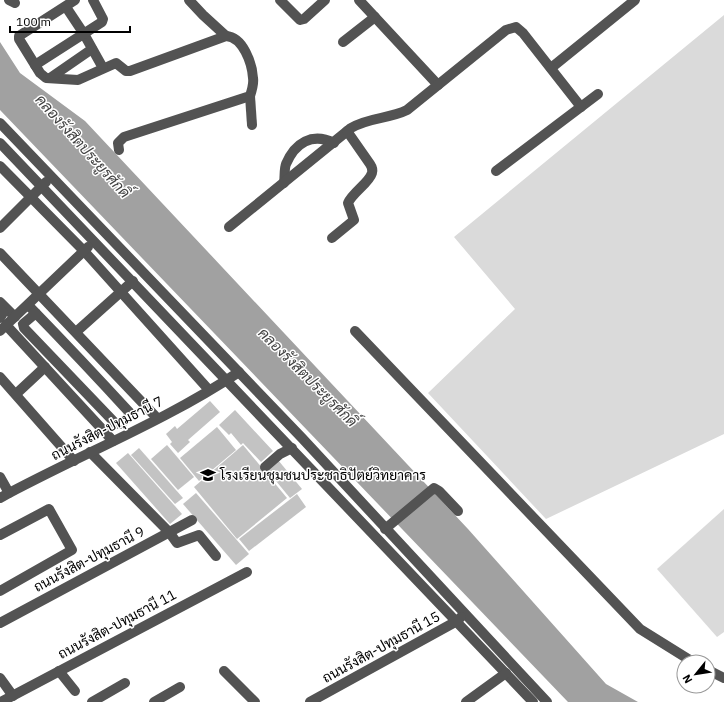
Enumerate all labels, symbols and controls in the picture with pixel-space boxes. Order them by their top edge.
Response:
scale bar [10,8,130,34]
text: 100 m [16,14,51,29]
water label: คลองรังสิตประยูรศักดิ์ [31,87,140,204]
water label: คลองรังสิตประยูรศักดิ์ [254,320,367,433]
street label: ถนนรังสิต-ปทุมธานี 7 [48,392,166,465]
school or university icon: โรงเรียนชุมชนประชาธิปัตย์วิทยาคาร [199,466,217,484]
place label: โรงเรียนชุมชนประชาธิปัตย์วิทยาคาร [219,466,426,485]
street label: ถนนรังสิต-ปทุมธานี 9 [30,522,148,597]
street label: ถนนรังสิต-ปทุมธานี 11 [55,585,180,664]
street label: ถนนรังสิต-ปทุมธานี 15 [319,607,443,688]
north arrow [676,654,716,694]
text: N [679,672,695,686]

